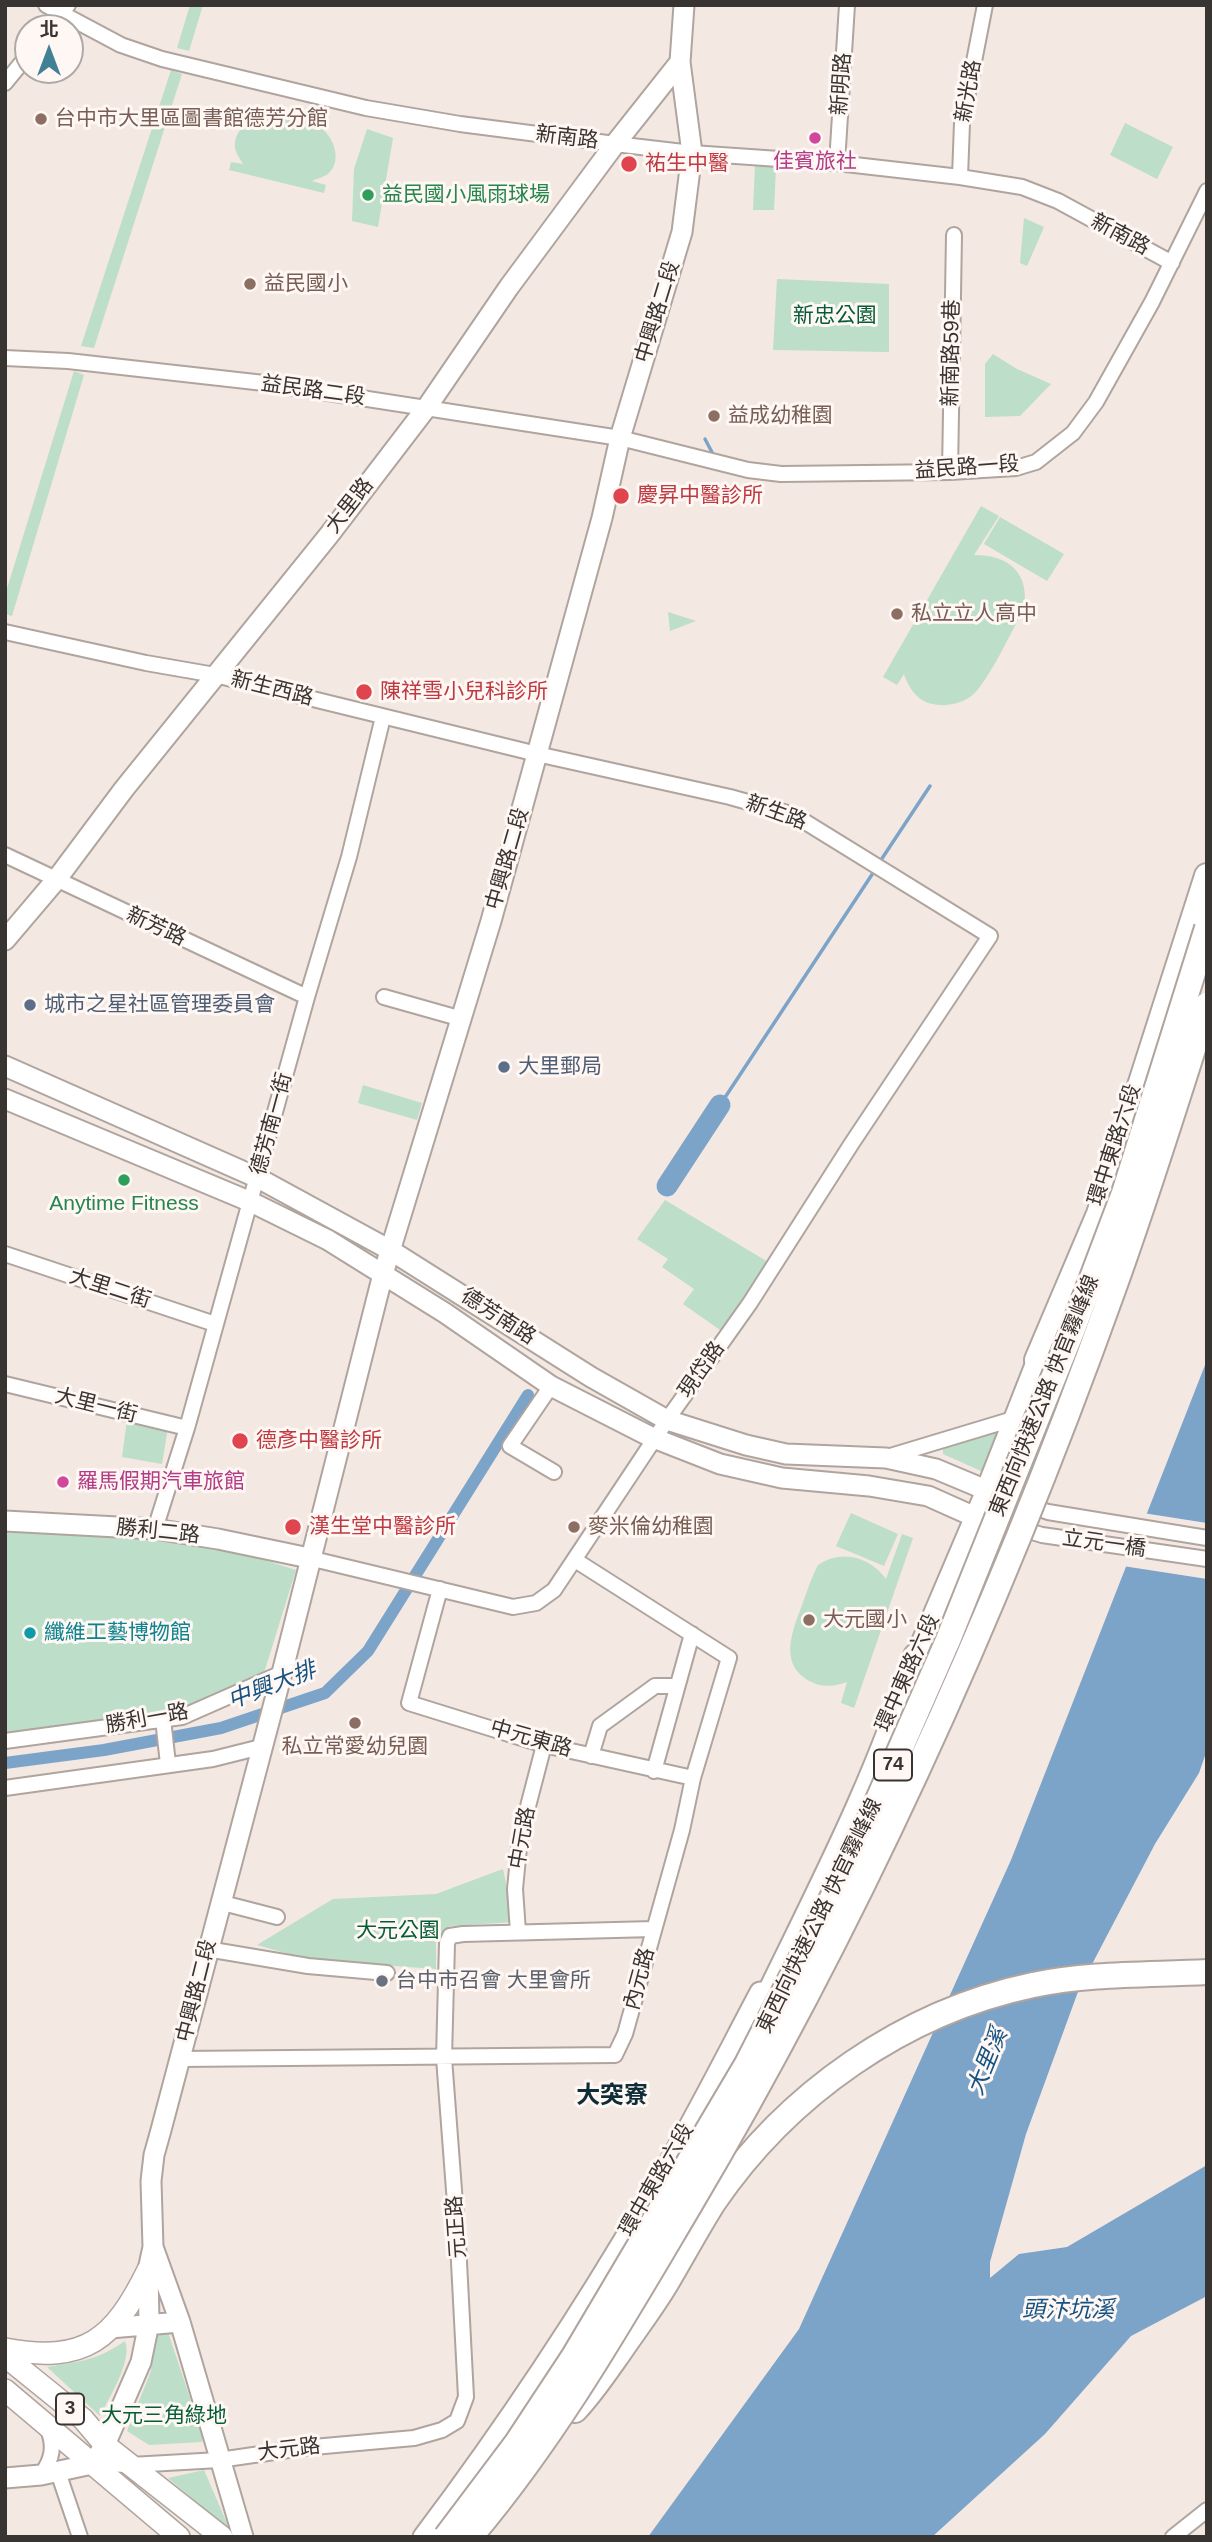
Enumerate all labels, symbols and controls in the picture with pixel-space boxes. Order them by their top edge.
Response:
north arrow [14,14,84,84]
text: 北 [39,19,59,40]
street label: 新明路 [827,52,857,116]
street label: 新光路 [951,58,987,124]
place label: 台中市大里區圖書館德芳分館 [55,106,328,132]
marker: 台中市大里區圖書館德芳分館 [33,111,49,127]
street label: 新南路 [534,122,600,154]
marker: 佳賓旅社 [807,130,823,146]
place label: 佳賓旅社 [773,149,857,175]
place label: 𧙗生中醫 [645,151,729,177]
marker: 𧙗生中醫 [619,154,639,174]
place label: 益民國小風雨球場 [382,182,550,208]
marker: 益民國小風雨球場 [360,187,376,203]
street label: 新南路 [1086,209,1154,261]
street label: 中興路二段 [631,258,685,366]
place label: 益民國小 [264,271,348,297]
marker: 益民國小 [242,276,258,292]
street label: 新南路59巷 [938,299,966,407]
park label: 新忠公園 [793,303,877,329]
street label: 益民路二段 [259,371,367,411]
place label: 益成幼稚園 [728,403,833,429]
marker: 益成幼稚園 [706,408,722,424]
street label: 益民路一段 [914,452,1020,484]
street label: 大里路 [321,473,379,539]
place label: 慶昇中醫診所 [637,483,763,509]
marker: 慶昇中醫診所 [611,486,631,506]
place label: 私立立人高中 [911,601,1037,627]
marker: 私立立人高中 [889,606,905,622]
street label: 新生西路 [228,667,316,711]
place label: 陳祥雪小兒科診所 [380,679,548,705]
marker: 陳祥雪小兒科診所 [354,682,374,702]
street label: 新生路 [742,790,810,836]
street label: 中興路二段 [481,805,535,913]
street label: 新芳路 [122,902,190,952]
place label: 城市之星社區管理委員會 [44,992,275,1018]
marker: 城市之星社區管理委員會 [22,997,38,1013]
place label: 大里郵局 [518,1054,602,1080]
marker: 大里郵局 [496,1059,512,1075]
street label: 德芳南一街 [246,1070,298,1178]
street label: 環中東路六段 [1084,1081,1146,1209]
marker: Anytime Fitness [116,1172,132,1188]
place label: Anytime Fitness [49,1191,199,1217]
street label: 大里二街 [66,1264,154,1314]
street label: 東西向快速公路 快官霧峰線 [985,1272,1105,1520]
street label: 德芳南路 [456,1284,540,1350]
street label: 現岱路 [674,1337,730,1403]
street label: 大里一街 [52,1384,140,1428]
place label: 德彥中醫診所 [256,1428,382,1454]
marker: 德彥中醫診所 [230,1431,250,1451]
place label: 羅馬假期汽車旅館 [77,1469,245,1495]
marker: 羅馬假期汽車旅館 [55,1474,71,1490]
place label: 漢生堂中醫診所 [309,1514,456,1540]
place label: 麥米倫幼稚園 [588,1514,714,1540]
street label: 勝利二路 [115,1515,201,1549]
marker: 漢生堂中醫診所 [283,1517,303,1537]
marker: 麥米倫幼稚園 [566,1519,582,1535]
street label: 立元一橋 [1061,1526,1147,1562]
place label: 大元國小 [823,1607,907,1633]
street label: 環中東路六段 [871,1610,945,1736]
marker: 大元國小 [801,1612,817,1628]
place label: 纖維工藝博物館 [44,1620,191,1646]
marker: 纖維工藝博物館 [22,1625,38,1641]
water label: 中興大排 [224,1657,320,1715]
street label: 勝利一路 [103,1699,191,1739]
marker: 私立常愛幼兒園 [347,1715,363,1731]
street label: 中元東路 [487,1715,575,1763]
place label: 私立常愛幼兒園 [282,1734,428,1760]
road number: 74 [874,1750,912,1780]
street label: 東西向快速公路 快官霧峰線 [752,1795,888,2037]
street label: 中元路 [505,1805,541,1871]
park label: 大元公園 [356,1918,440,1944]
street label: 中興路二段 [172,1937,222,2045]
street label: 內元路 [620,1945,660,2013]
place label: 台中市召會 大里會所 [396,1968,591,1994]
marker: 台中市召會 大里會所 [374,1973,390,1989]
water label: 大里溪 [962,2025,1014,2099]
district label: 大突寮 [576,2082,648,2110]
street label: 環中東路六段 [615,2119,699,2241]
street label: 元正路 [442,2195,472,2259]
water label: 頭汴坑溪 [1022,2297,1114,2325]
road number: 3 [56,2394,84,2424]
park label: 大元三角綠地 [101,2403,227,2429]
street label: 大元路 [256,2434,322,2466]

